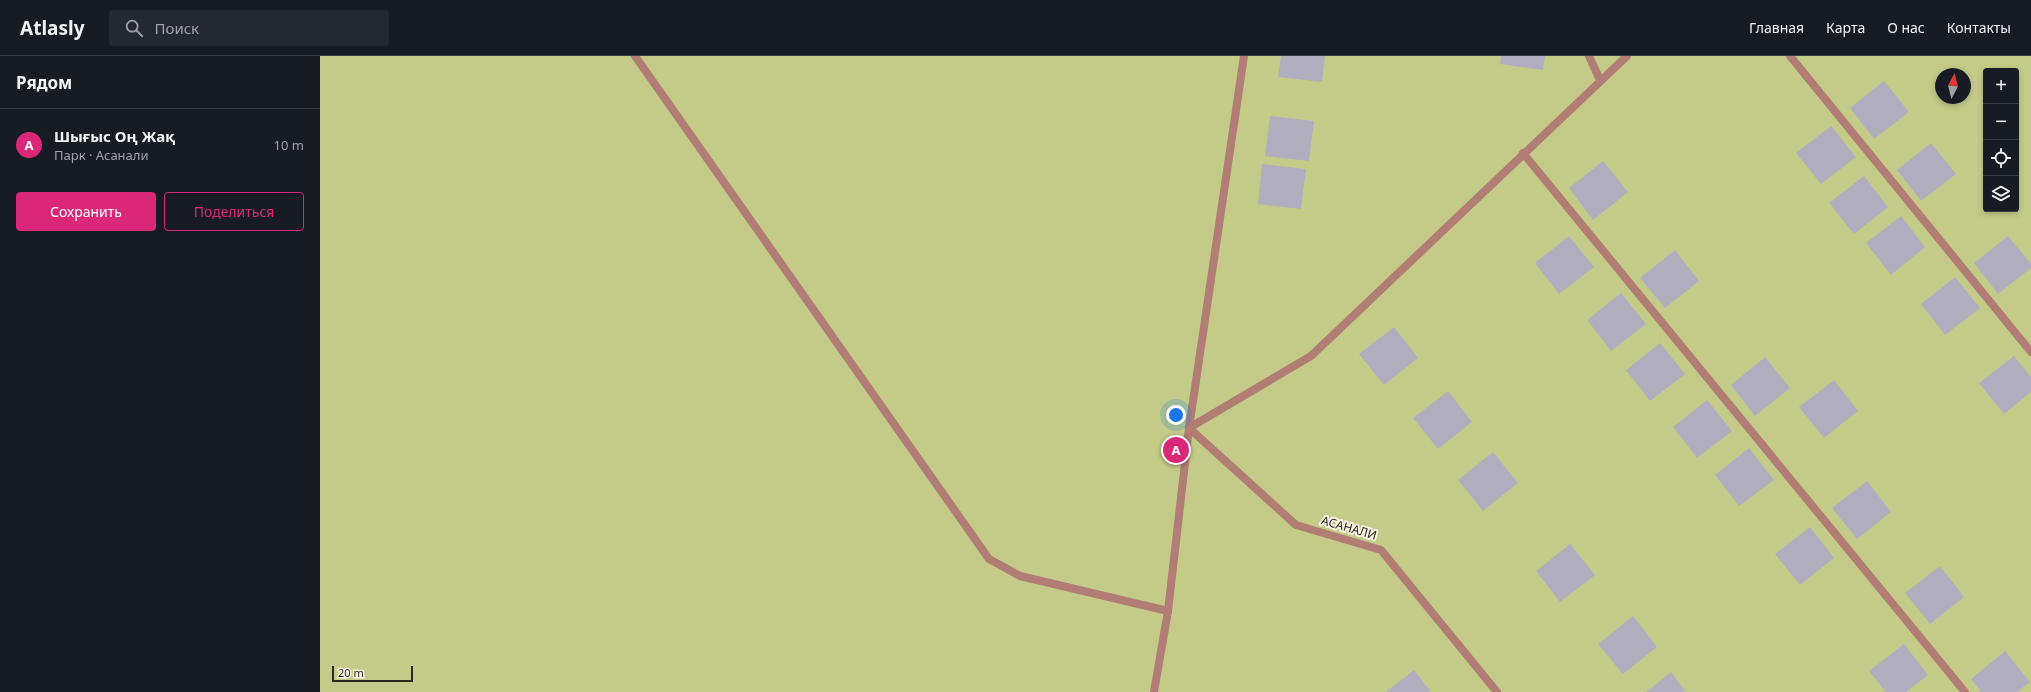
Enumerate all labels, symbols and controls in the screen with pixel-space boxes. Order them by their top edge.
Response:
search box [109,10,389,46]
text: Atlasly [20,15,85,41]
icon: search [123,17,145,39]
text: Поиск [155,18,199,38]
text: Главная [1749,18,1804,37]
text: Карта [1826,18,1865,37]
text: О нас [1887,18,1925,37]
text: Контакты [1947,18,2011,37]
north arrow [1935,68,1971,104]
map controls [1983,68,2019,212]
button: + [1983,68,2019,104]
text: Рядом [16,71,72,94]
button: − [1983,104,2019,140]
text: Шығыс Оң Жақ [54,126,175,146]
text: A [25,136,34,154]
text: 10 m [274,136,304,154]
button: locate [1983,140,2019,176]
text: Парк · Асанали [54,146,149,164]
button: layers [1983,176,2019,212]
button: Сохранить [16,192,156,231]
button: Поделиться [164,192,304,231]
your location [1166,405,1186,425]
pin: A [1163,435,1189,465]
street label: АСАНАЛИ [1320,512,1379,544]
scale bar [332,664,413,683]
text: 20 m [338,665,364,680]

